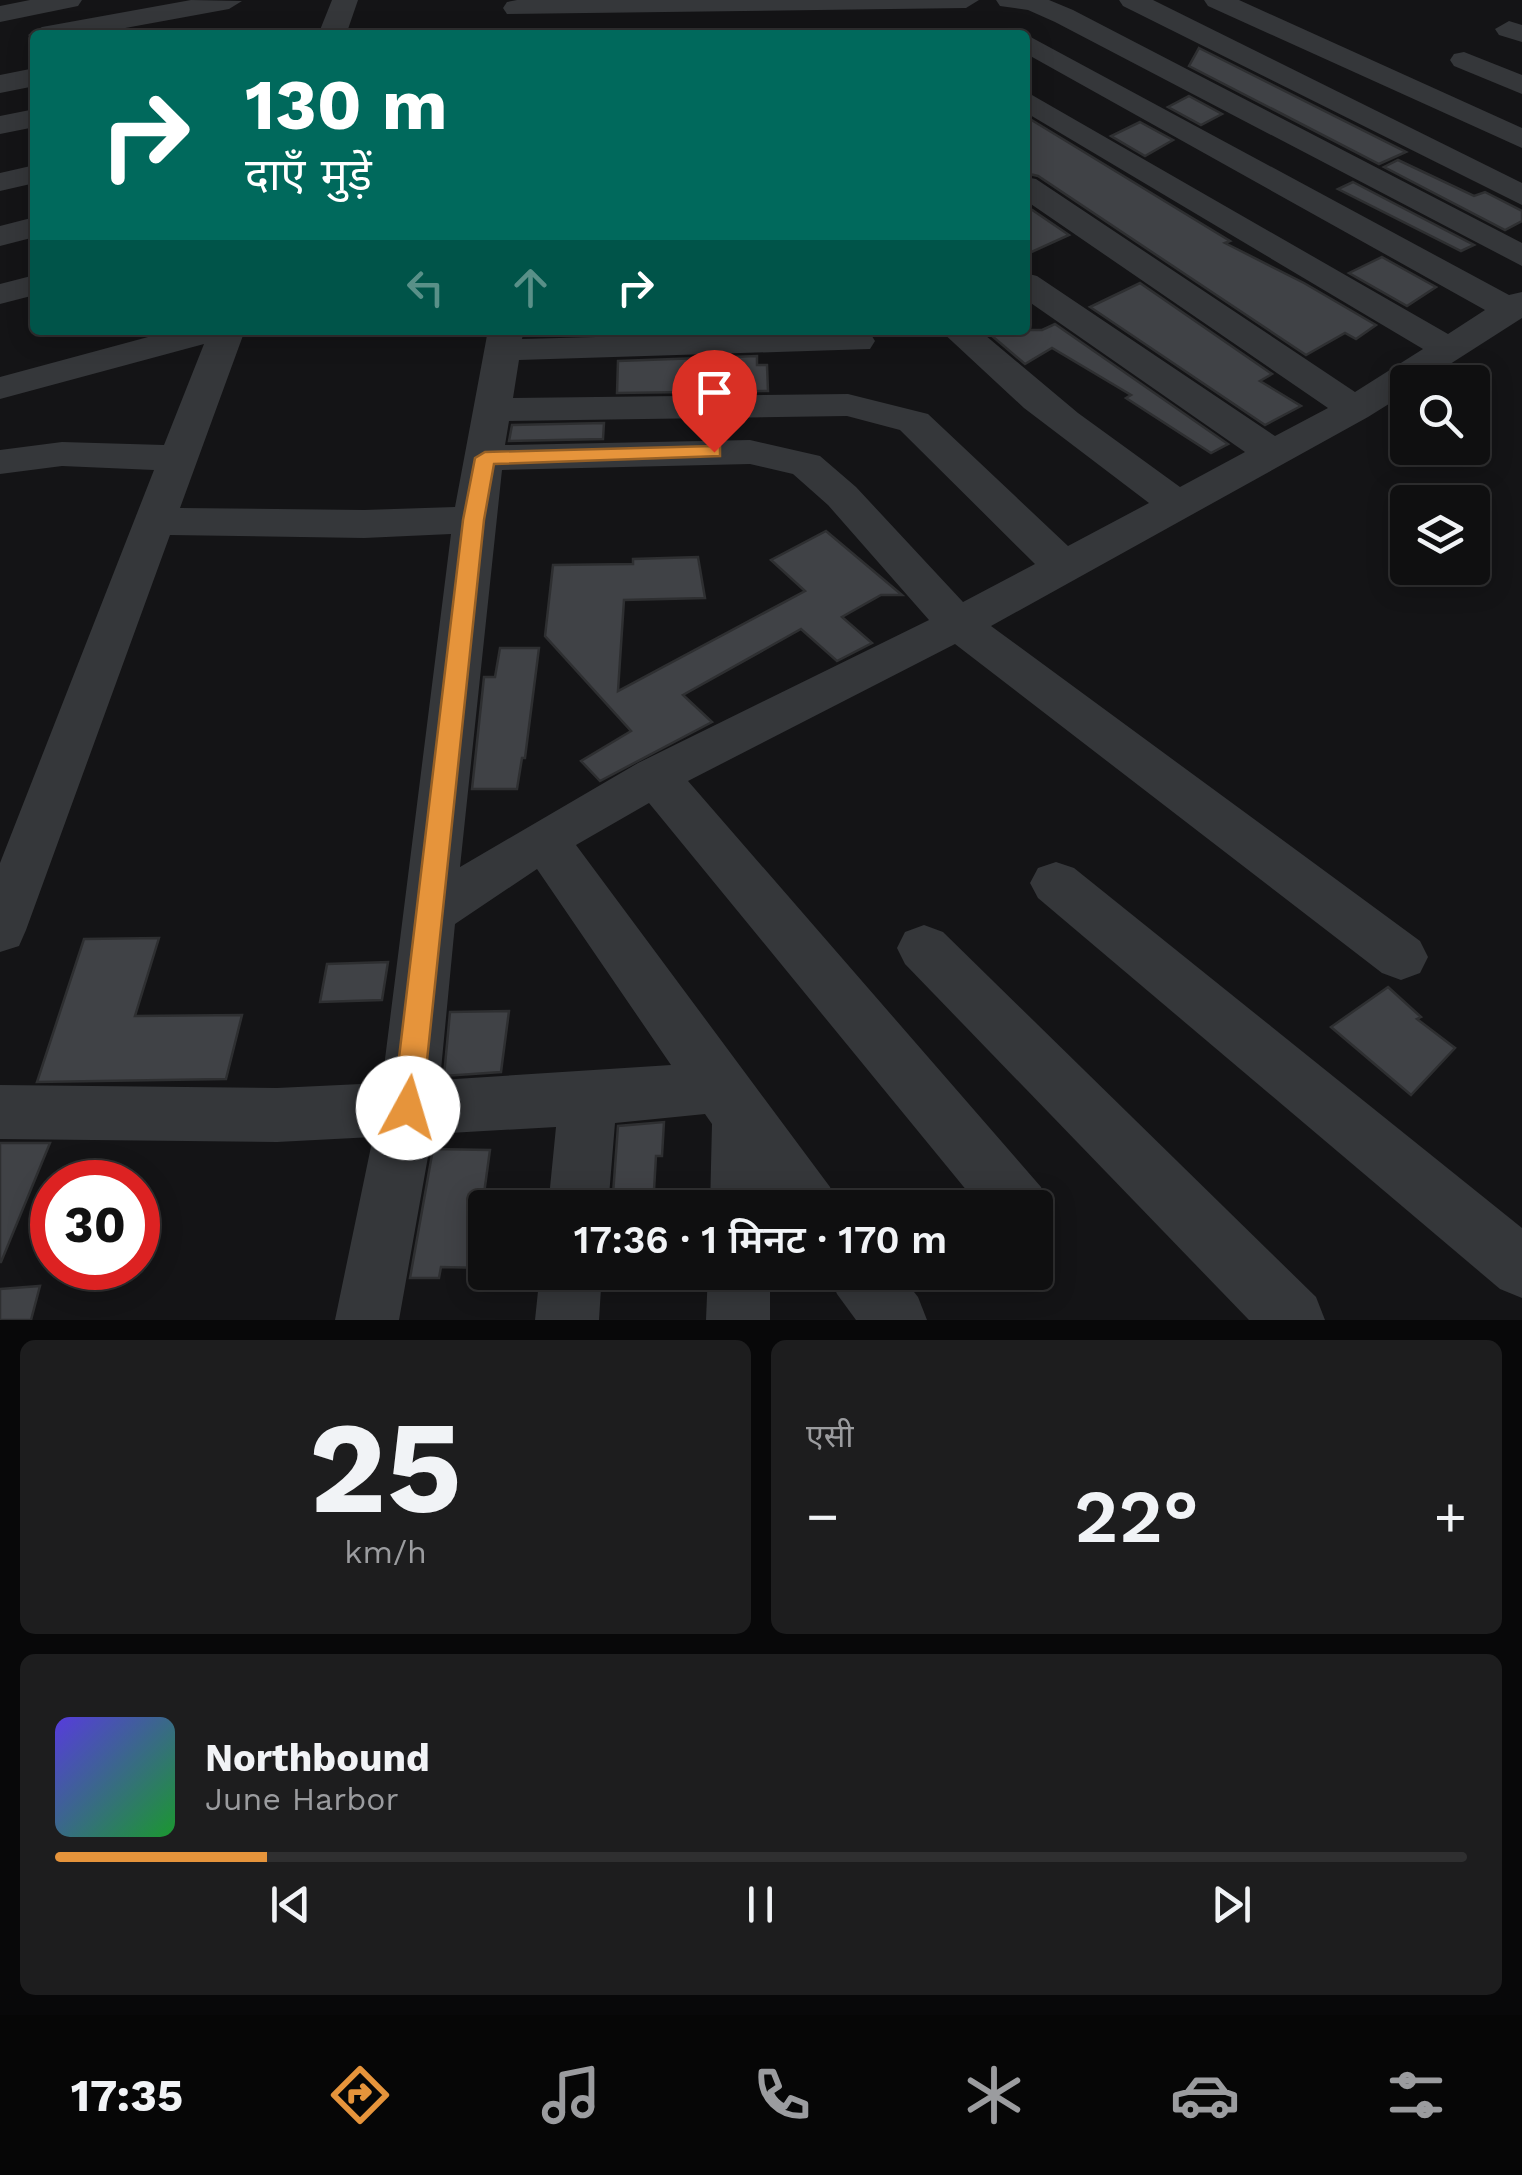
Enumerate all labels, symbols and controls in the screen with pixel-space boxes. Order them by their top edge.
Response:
text: 130 m [245,64,448,146]
icon: right [80,70,210,200]
text: दाएँ मुड़ें [245,148,372,201]
icon: left [398,260,453,315]
icon: ahead [503,260,558,315]
icon: right [608,260,663,315]
pin [672,350,757,453]
icon: arrive [687,365,742,420]
map controls [1390,365,1490,585]
button: search [1390,365,1490,465]
button: layers [1390,485,1490,585]
position arrow [356,1056,460,1160]
speed limit sign: 30 [30,1160,160,1290]
text: 17:36 · 1 मिनट · 170 m [574,1218,947,1262]
text: 25 [309,1391,462,1544]
text: एसी [806,1417,854,1455]
text: 22° [1074,1472,1199,1560]
text: − [806,1484,839,1548]
text: + [1434,1484,1467,1548]
text: km/h [344,1533,427,1571]
text: Northbound [205,1736,430,1780]
text: June Harbor [205,1780,399,1818]
icon: previous [263,1877,318,1932]
icon: pause [733,1877,788,1932]
icon: next [1204,1877,1259,1932]
icon: directions [325,2060,395,2130]
icon: music [536,2060,606,2130]
icon: phone [747,2060,817,2130]
icon: climate [959,2060,1029,2130]
icon: car [1170,2060,1240,2130]
icon: filters [1381,2060,1451,2130]
text: 17:35 [71,2069,183,2122]

